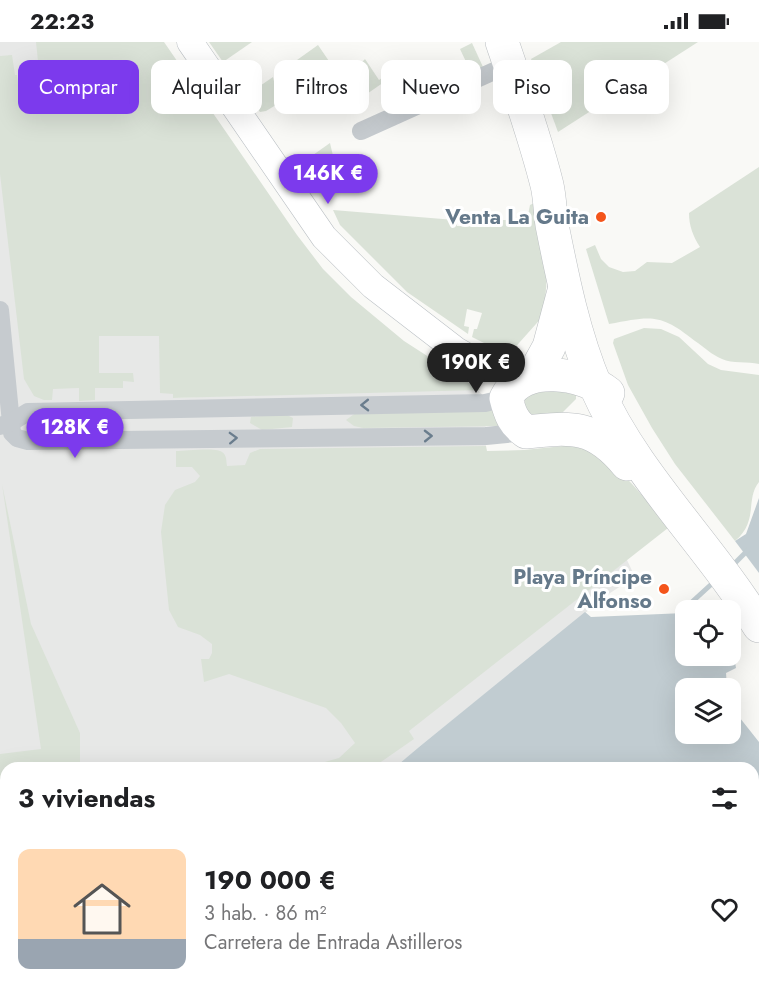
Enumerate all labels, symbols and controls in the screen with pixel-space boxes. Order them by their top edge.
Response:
text: 22:23 [30,5,94,37]
chip: Comprar [18,60,139,114]
chip: Alquilar [151,60,262,114]
chip: Filtros [274,60,369,114]
chip: Nuevo [381,60,481,114]
chip: Piso [493,60,572,114]
chip: Casa [584,60,669,114]
pin: 146K € [279,154,377,205]
text: 146K € [293,159,363,188]
place label: Venta La Guita [444,202,589,232]
marker: Venta La Guita [594,210,608,224]
pin: 190K € [427,343,525,394]
text: 190K € [441,348,511,377]
one-way arrow [360,399,369,412]
pin: 128K € [26,408,124,459]
text: 128K € [41,413,109,442]
one-way arrow [423,430,432,442]
one-way arrow [228,431,237,444]
place label: Playa Príncipe Alfonso [513,562,652,616]
marker: Playa Príncipe Alfonso [657,582,671,596]
map controls [675,600,741,744]
button: locate [675,600,741,666]
button: layers [675,678,741,744]
text: 3 viviendas [18,779,155,817]
icon: filters [708,782,741,815]
text: 190 000 € [204,861,336,899]
icon: home [66,873,138,945]
icon: heart [708,893,741,926]
text: 3 hab. · 86 m² [204,899,326,928]
text: Carretera de Entrada Astilleros [204,928,462,957]

